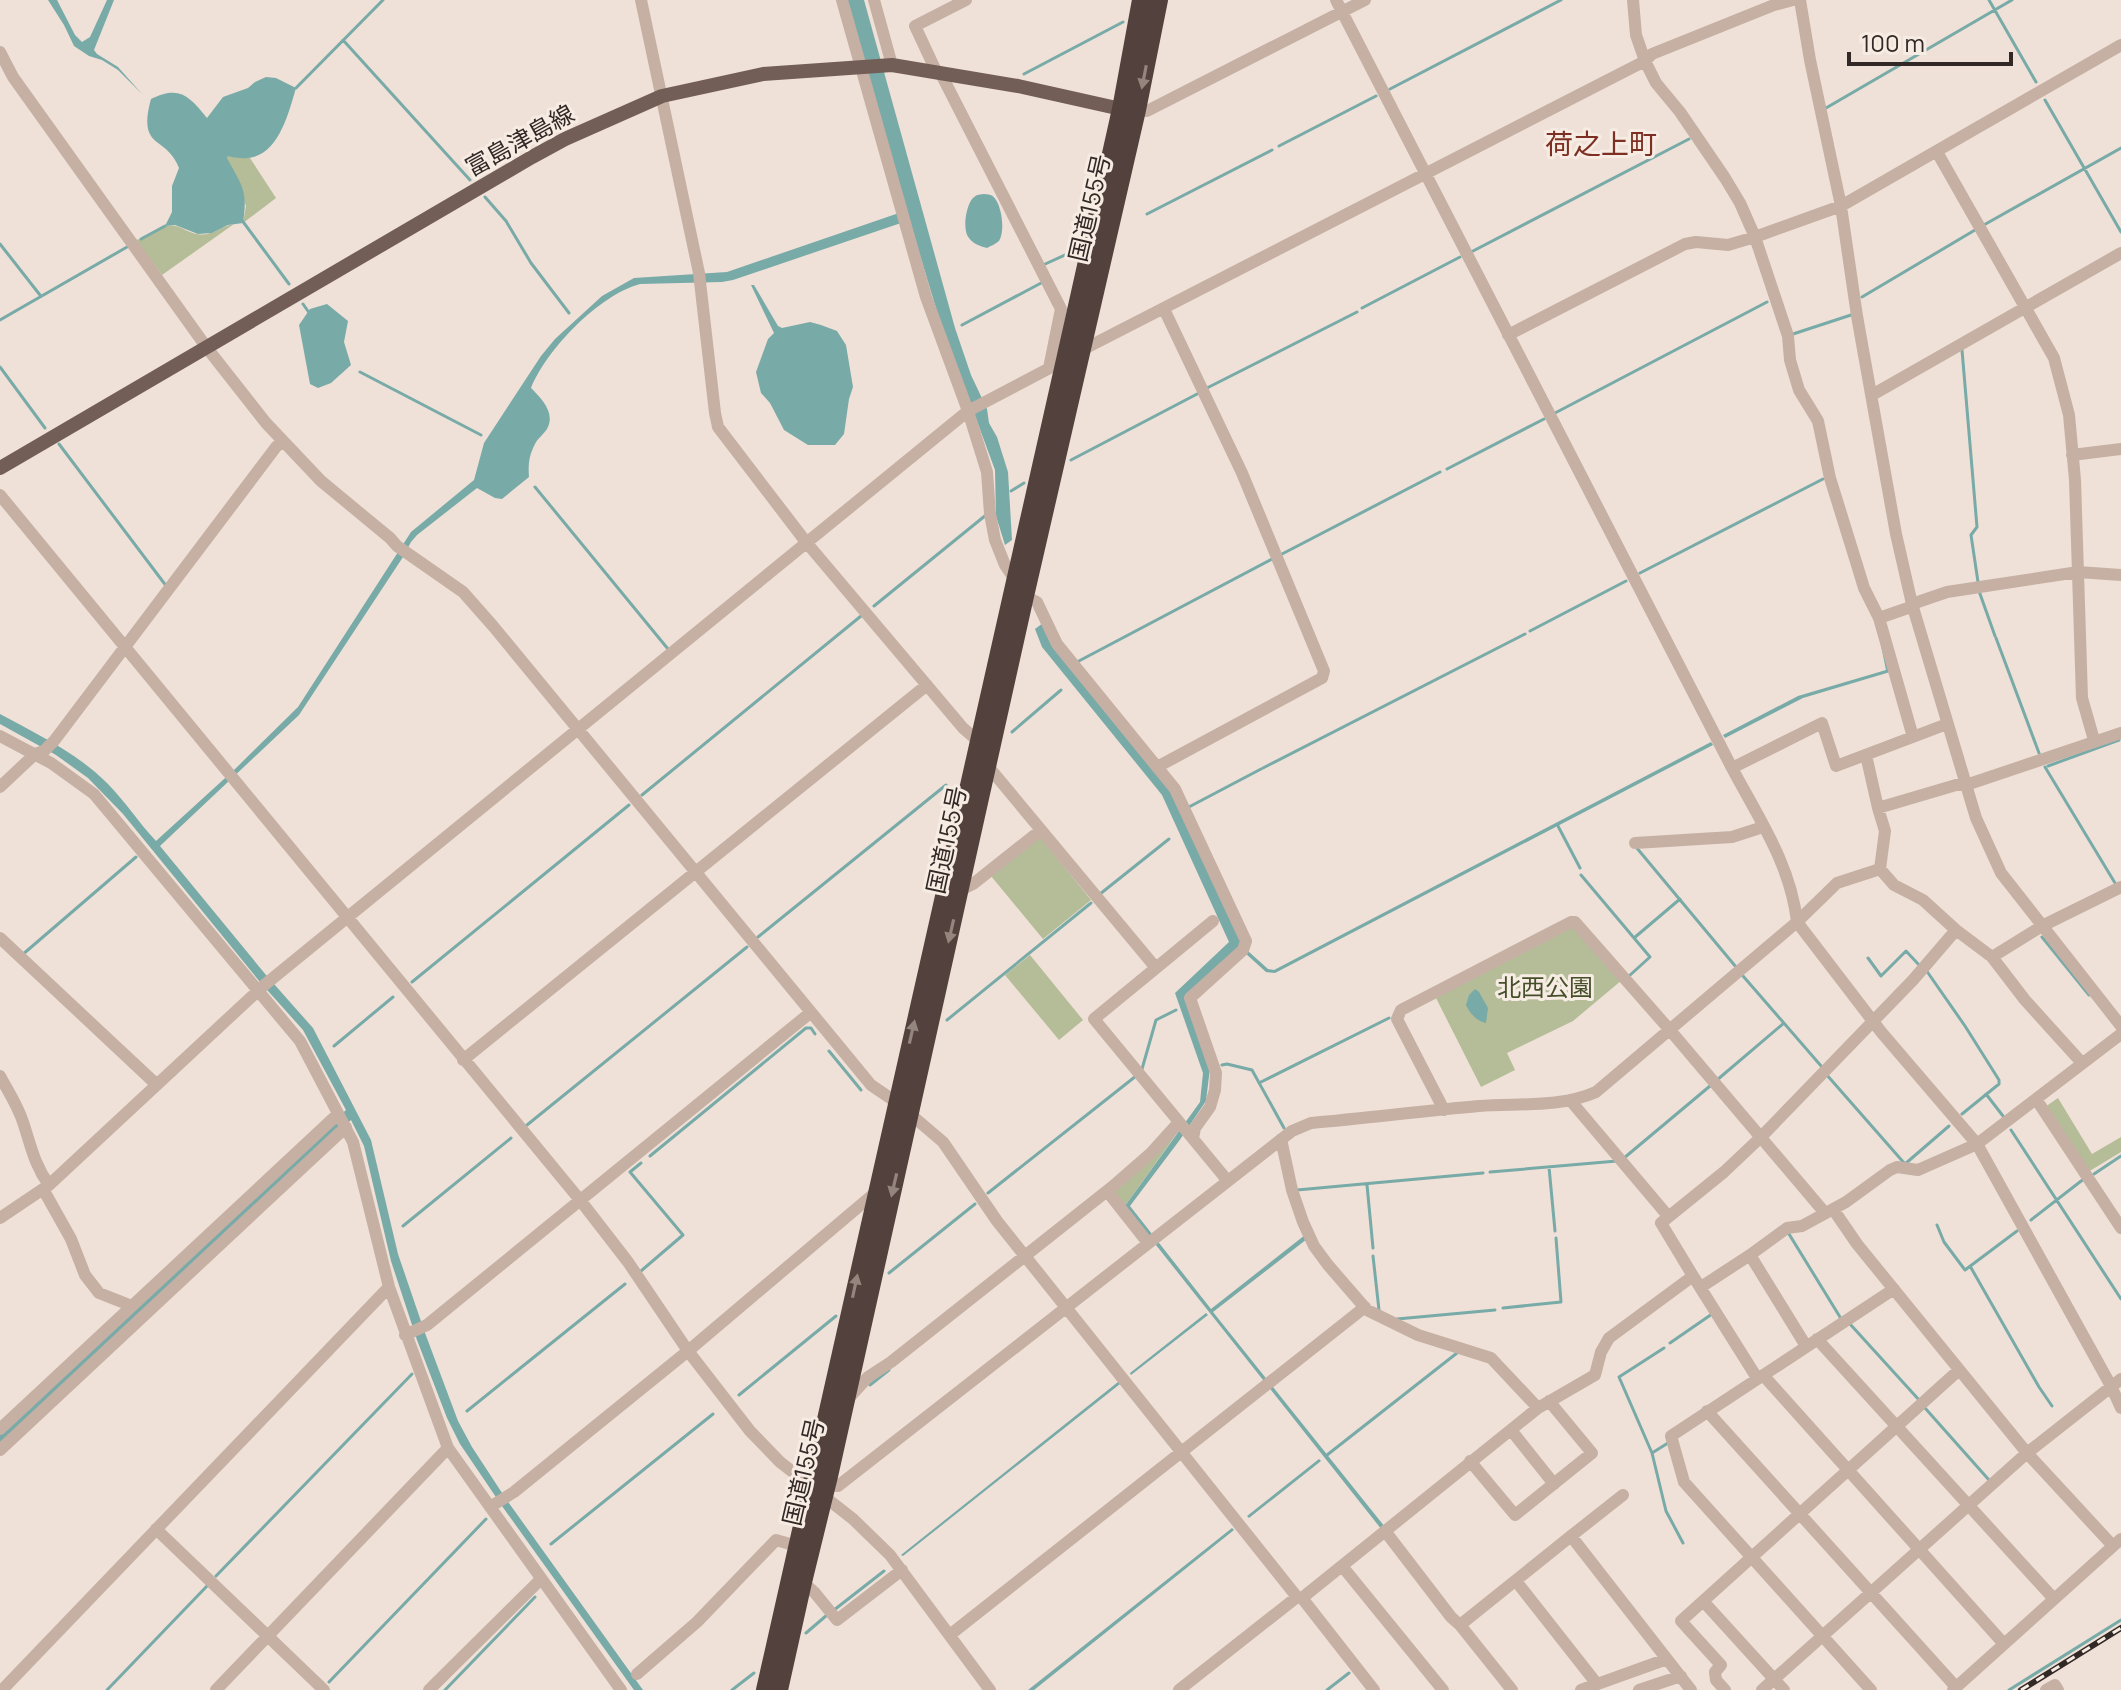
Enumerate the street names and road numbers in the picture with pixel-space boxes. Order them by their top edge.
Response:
street label: 富島津島線 [459,96,580,183]
street label: 国道155号 [1060,151,1117,265]
street label: 国道155号 [918,783,973,896]
street label: 国道155号 [774,1415,831,1529]

